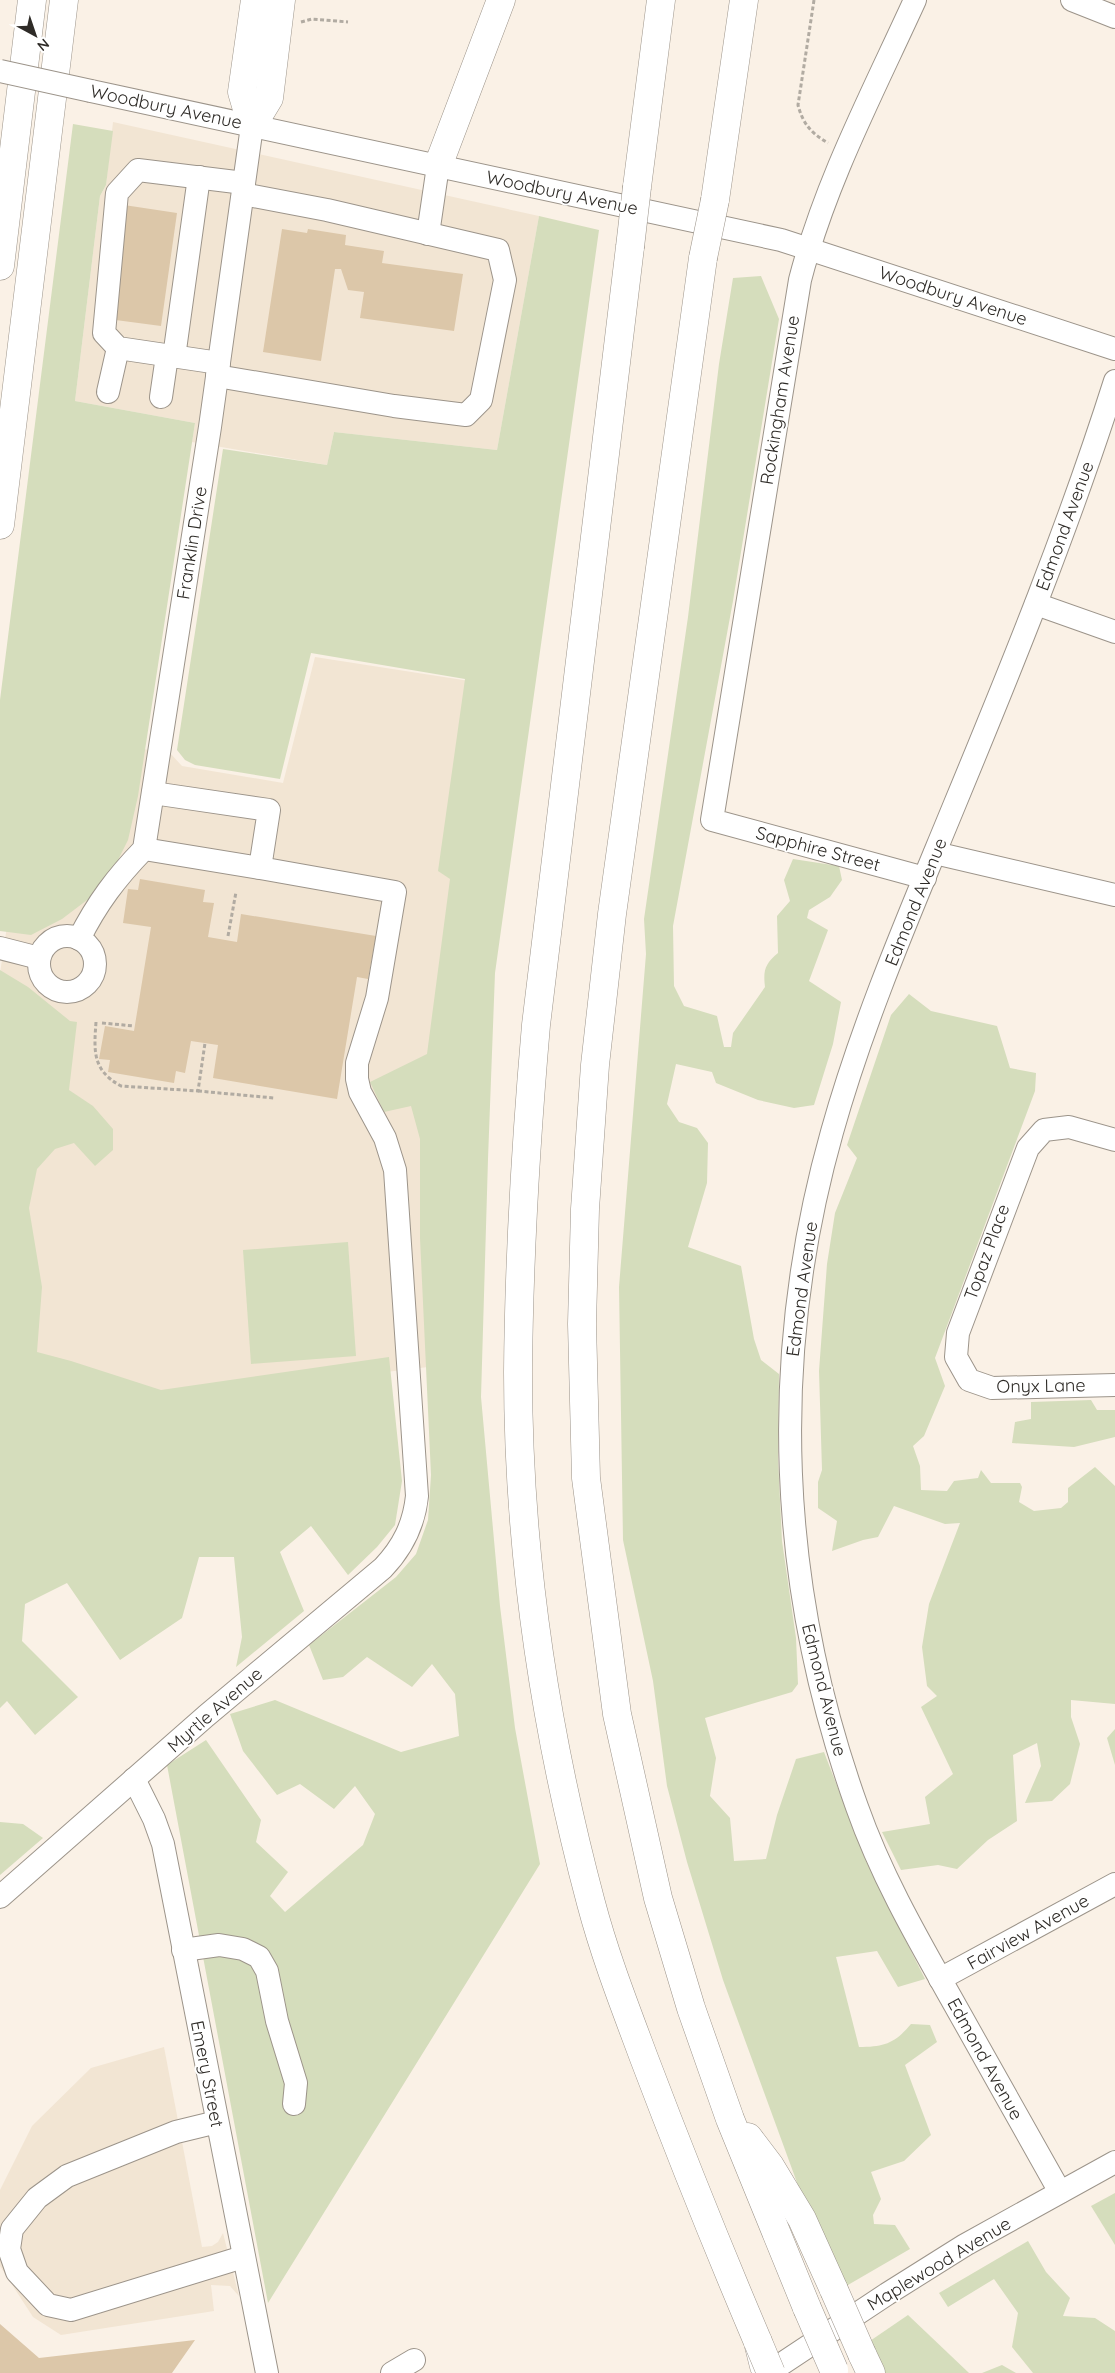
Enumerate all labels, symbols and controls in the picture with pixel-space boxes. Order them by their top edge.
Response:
north arrow [10,10,60,60]
text: N [34,35,53,55]
street label: Woodbury Avenue [88,79,244,134]
street label: Woodbury Avenue [484,165,640,220]
street label: Woodbury Avenue [876,261,1030,330]
street label: Rockingham Avenue [755,314,804,486]
street label: Edmond Avenue [1030,458,1099,594]
street label: Franklin Drive [171,485,212,601]
street label: Sapphire Street [753,821,883,876]
street label: Edmond Avenue [879,834,952,969]
street label: Topaz Place [959,1201,1014,1303]
street label: Edmond Avenue [781,1220,822,1358]
street label: Onyx Lane [996,1373,1086,1398]
street label: Edmond Avenue [797,1621,852,1759]
street label: Myrtle Avenue [162,1662,267,1757]
street label: Fairview Avenue [963,1889,1093,1975]
street label: Edmond Avenue [942,1994,1028,2124]
street label: Emery Street [186,2019,229,2129]
street label: Maplewood Avenue [863,2212,1015,2316]

